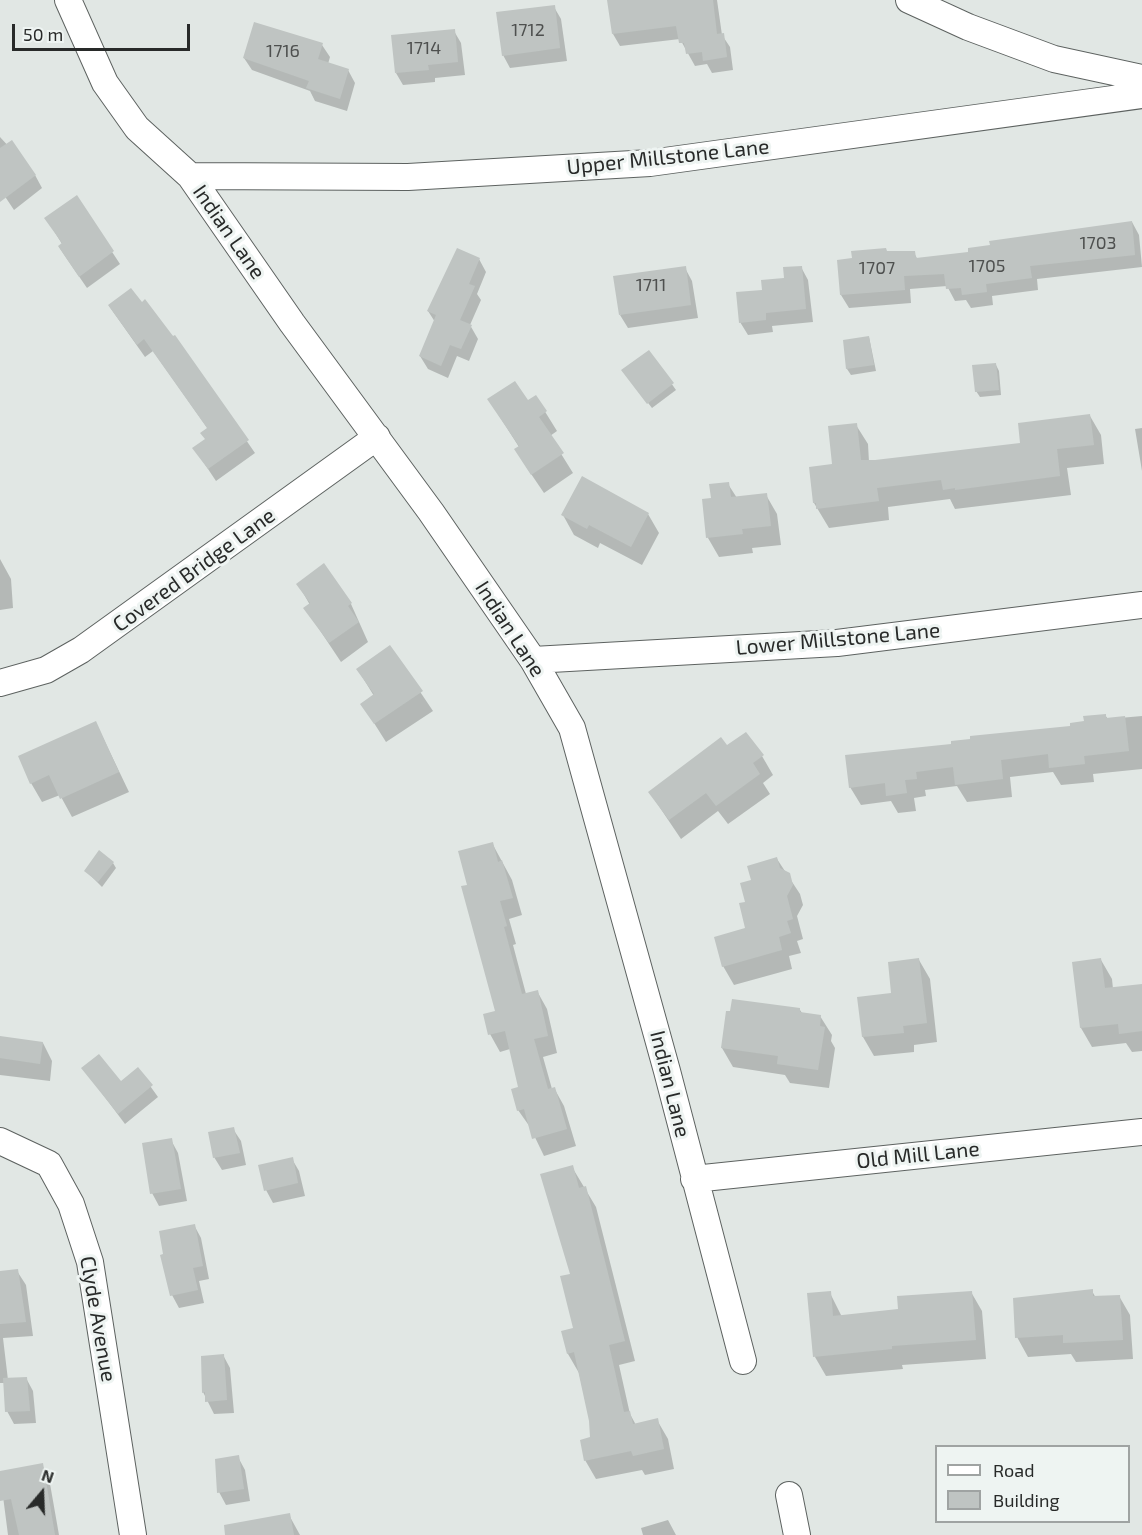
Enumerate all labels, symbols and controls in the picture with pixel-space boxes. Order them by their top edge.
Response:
scale bar [15,12,194,50]
house number: 1712 [511,19,545,41]
text: 50 m [23,23,63,45]
house number: 1714 [407,37,441,59]
house number: 1716 [266,40,300,62]
street label: Upper Millstone Lane [566,134,770,180]
street label: Indian Lane [187,180,271,284]
house number: 1703 [1079,232,1117,254]
house number: 1705 [969,255,1005,277]
house number: 1707 [859,257,895,279]
house number: 1711 [636,274,666,296]
street label: Covered Bridge Lane [108,503,280,637]
street label: Indian Lane [470,576,550,682]
street label: Lower Millstone Lane [735,618,941,660]
street label: Indian Lane [645,1028,695,1140]
street label: Old Mill Lane [855,1136,981,1174]
street label: Clyde Avenue [75,1254,121,1384]
legend [935,1445,1130,1523]
text: Road [993,1459,1034,1481]
north arrow [12,1463,72,1523]
text: N [39,1465,57,1486]
text: Building [993,1489,1060,1511]

